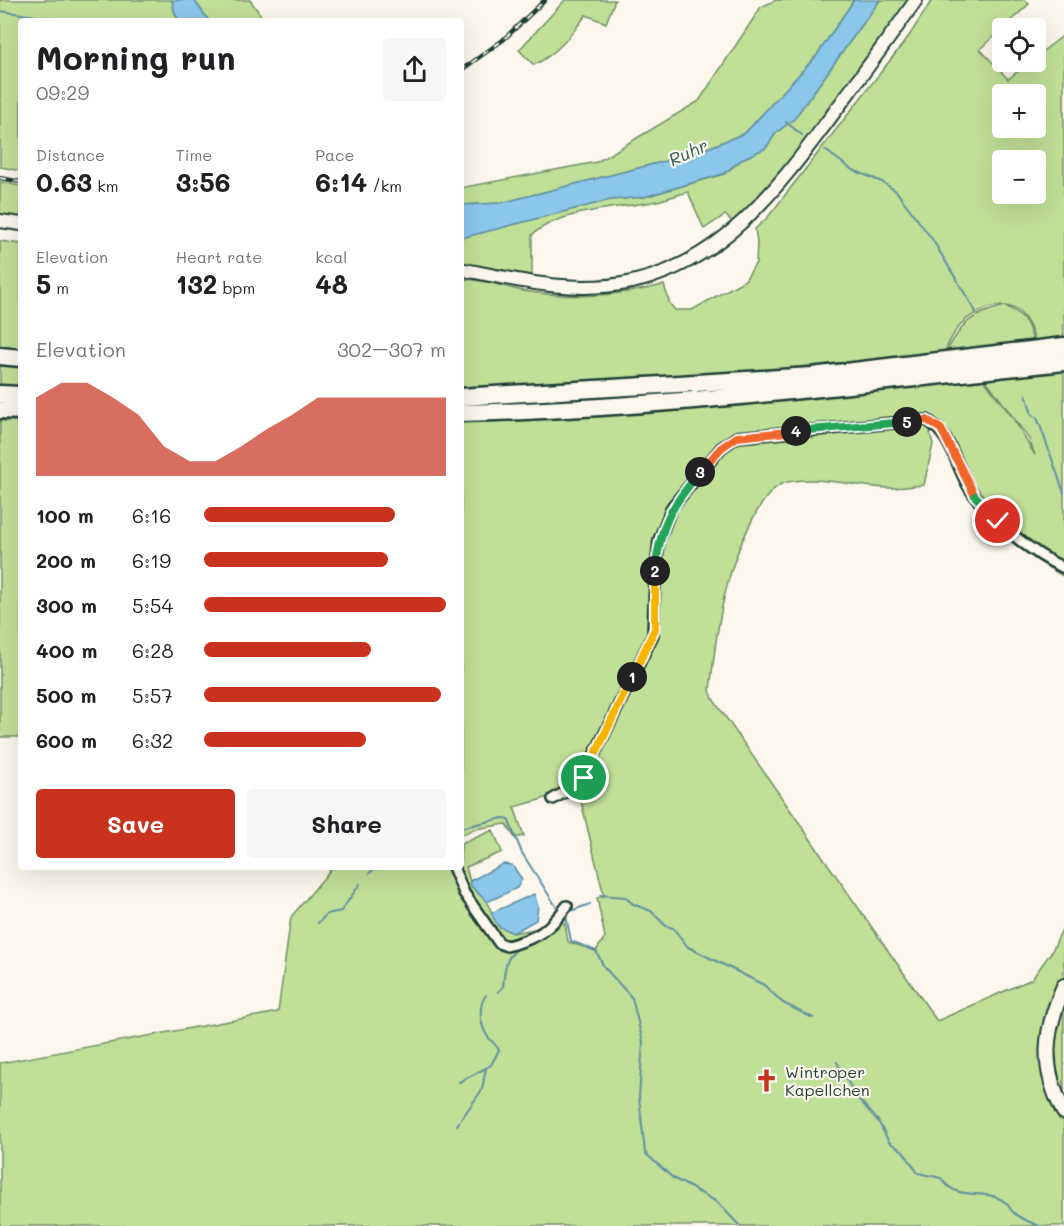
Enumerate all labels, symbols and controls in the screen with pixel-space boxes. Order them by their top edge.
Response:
map controls [992,18,1046,204]
button: locate [992,18,1046,72]
text: Morning run [36,35,236,78]
button: share [383,38,446,101]
text: 09:29 [36,79,89,105]
button: + [992,84,1046,138]
water label: Ruhr [665,133,711,171]
text: Distance [36,144,105,165]
text: Time [176,144,212,165]
text: Pace [315,144,354,165]
button: − [992,150,1046,204]
text: 0.63 [36,165,92,199]
text: 3:56 [176,165,230,199]
text: 6:14 [315,165,367,199]
text: km [92,175,118,196]
text: /km [367,175,402,196]
text: Elevation [36,246,108,267]
text: Heart rate [176,246,262,267]
text: kcal [315,246,347,267]
text: 5 [36,267,51,301]
text: 132 [176,267,217,301]
text: 48 [315,267,348,301]
text: m [51,277,69,298]
text: bpm [217,277,255,298]
text: Elevation [36,336,126,362]
text: 302–307 m [337,336,446,362]
pin: 5 [892,407,922,437]
text: 5 [902,411,912,432]
pin: 4 [781,416,811,446]
text: 4 [791,420,801,441]
pin: 3 [685,457,715,487]
text: 3 [695,461,705,482]
pin [972,495,1023,546]
text: 100 m [36,502,94,528]
text: 6:16 [132,502,171,528]
icon: check [981,504,1014,537]
text: 200 m [36,547,96,573]
text: 6:19 [132,547,171,573]
pin: 2 [640,556,670,586]
text: 2 [651,560,659,581]
text: 300 m [36,592,97,618]
text: 5:54 [132,592,173,618]
text: 400 m [36,637,97,663]
text: 6:28 [132,637,174,663]
pin: 1 [617,662,647,692]
text: 1 [628,666,636,687]
text: 500 m [36,682,96,708]
text: 5:57 [132,682,173,708]
text: 600 m [36,727,97,753]
text: 6:32 [132,727,173,753]
pin [558,752,609,803]
icon: arrive [567,761,600,794]
button: Save [36,789,235,858]
button: Share [247,789,446,858]
place label: Wintroper Kapellchen [785,1061,870,1100]
church icon: Wintroper Kapellchen [754,1067,780,1093]

